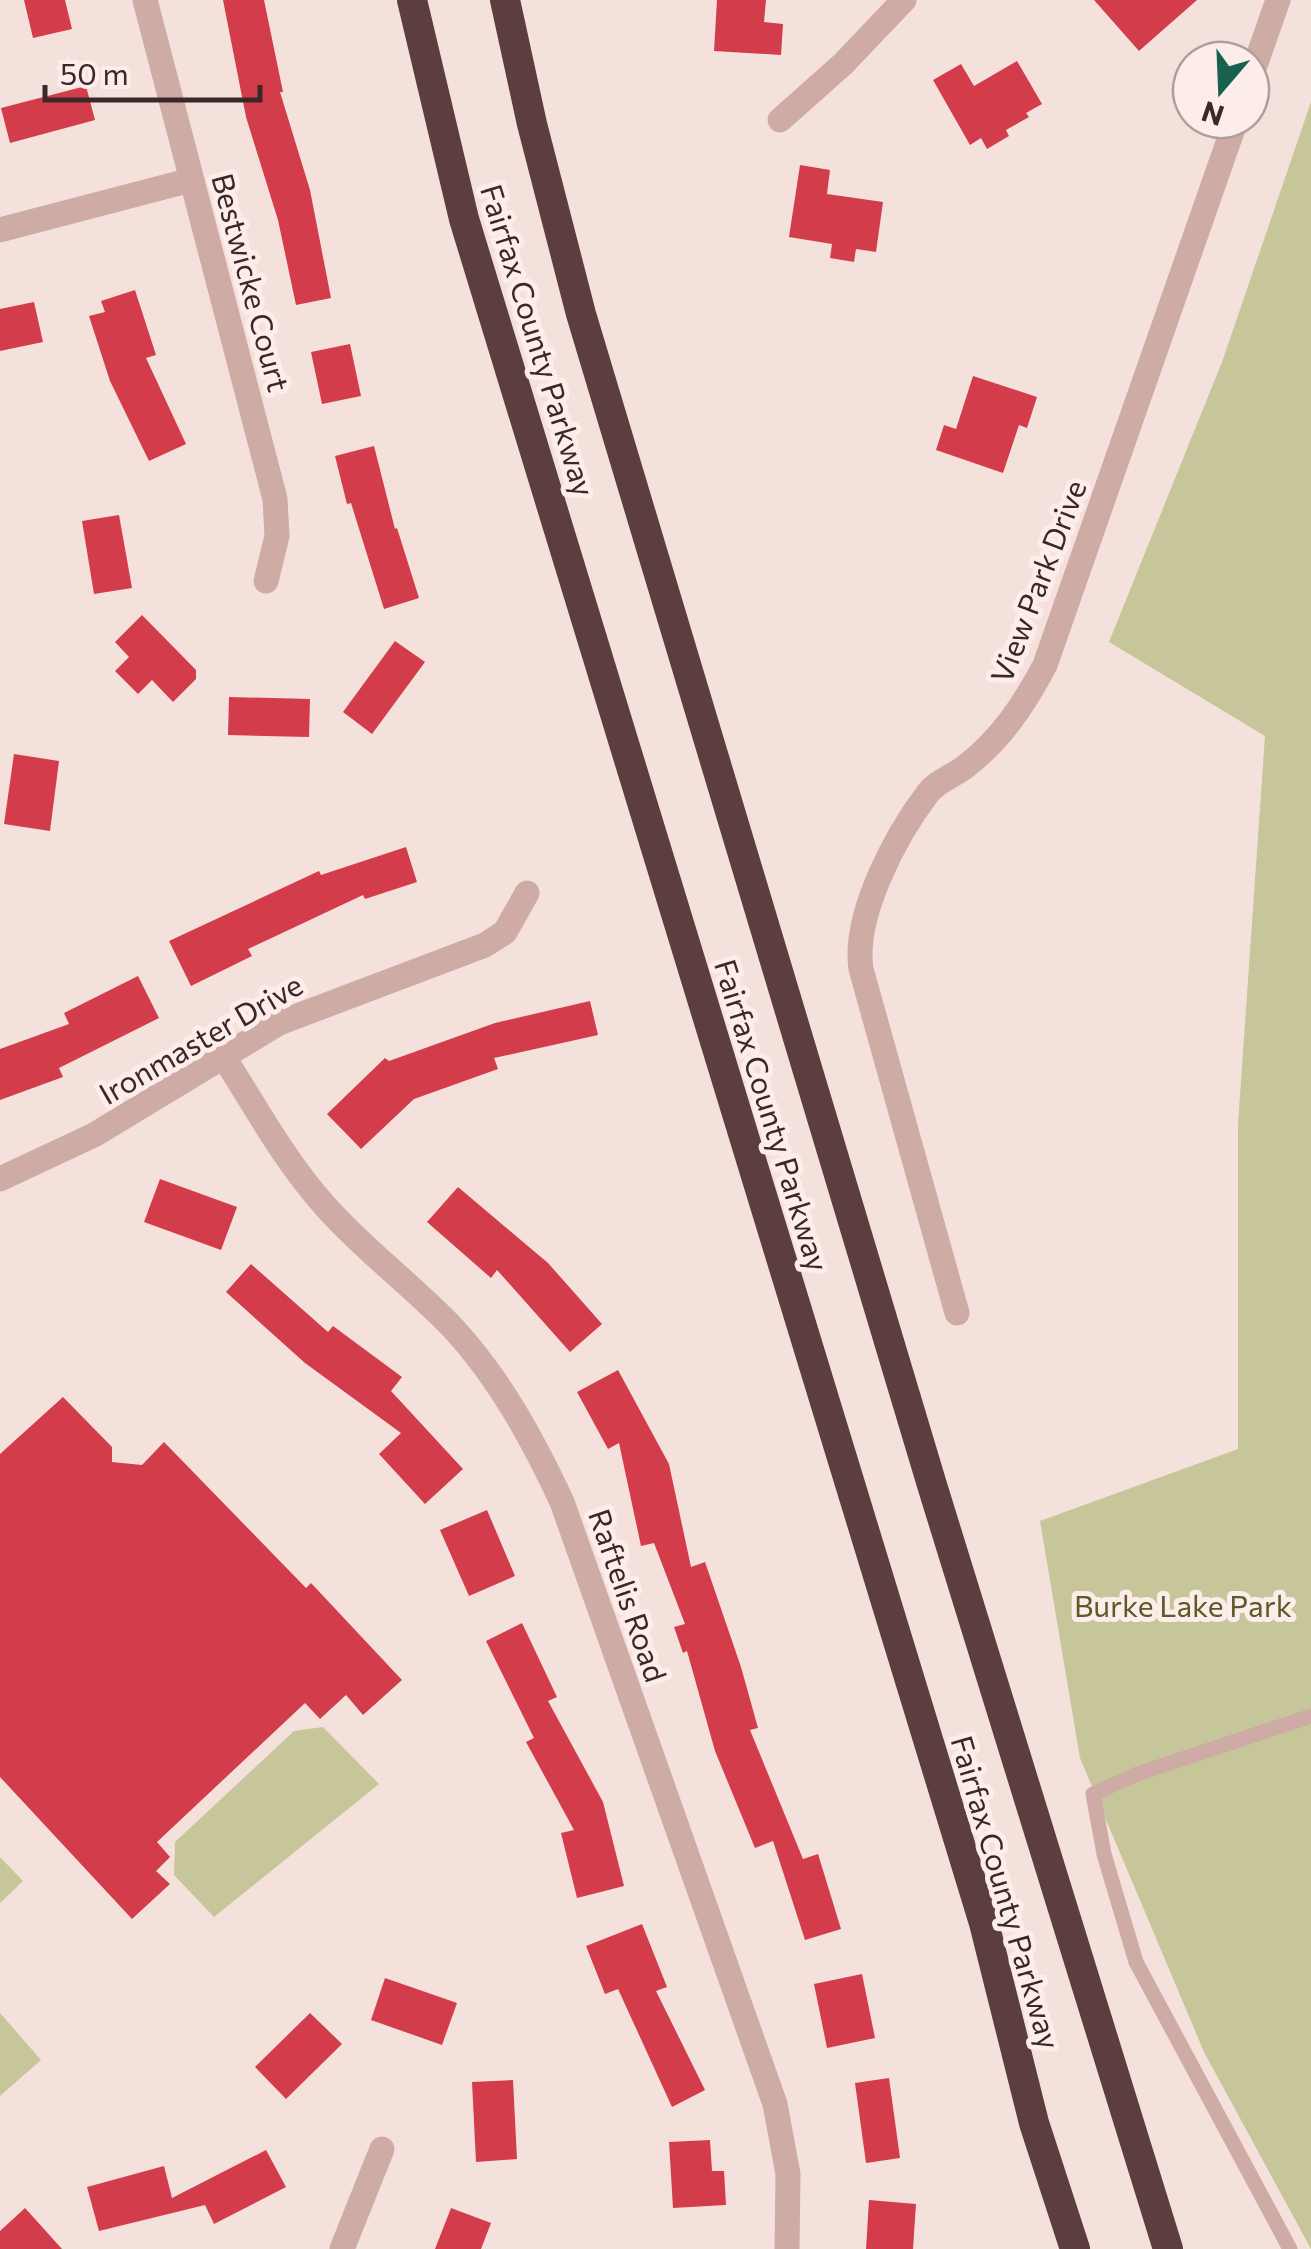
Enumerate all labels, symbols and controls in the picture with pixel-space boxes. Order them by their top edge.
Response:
scale bar [45,40,260,102]
north arrow [1171,40,1271,140]
text: 50 m [60,54,129,91]
text: N [1197,95,1228,134]
street label: Bestwicke Court [205,169,299,395]
street label: Fairfax County Parkway [474,180,604,500]
street label: View Park Drive [981,474,1093,688]
street label: Fairfax County Parkway [708,955,838,1275]
street label: Ironmaster Drive [92,965,308,1111]
street label: Raftelis Road [582,1504,676,1686]
park label: Burke Lake Park [1074,1586,1292,1623]
street label: Fairfax County Parkway [945,1731,1069,2053]

